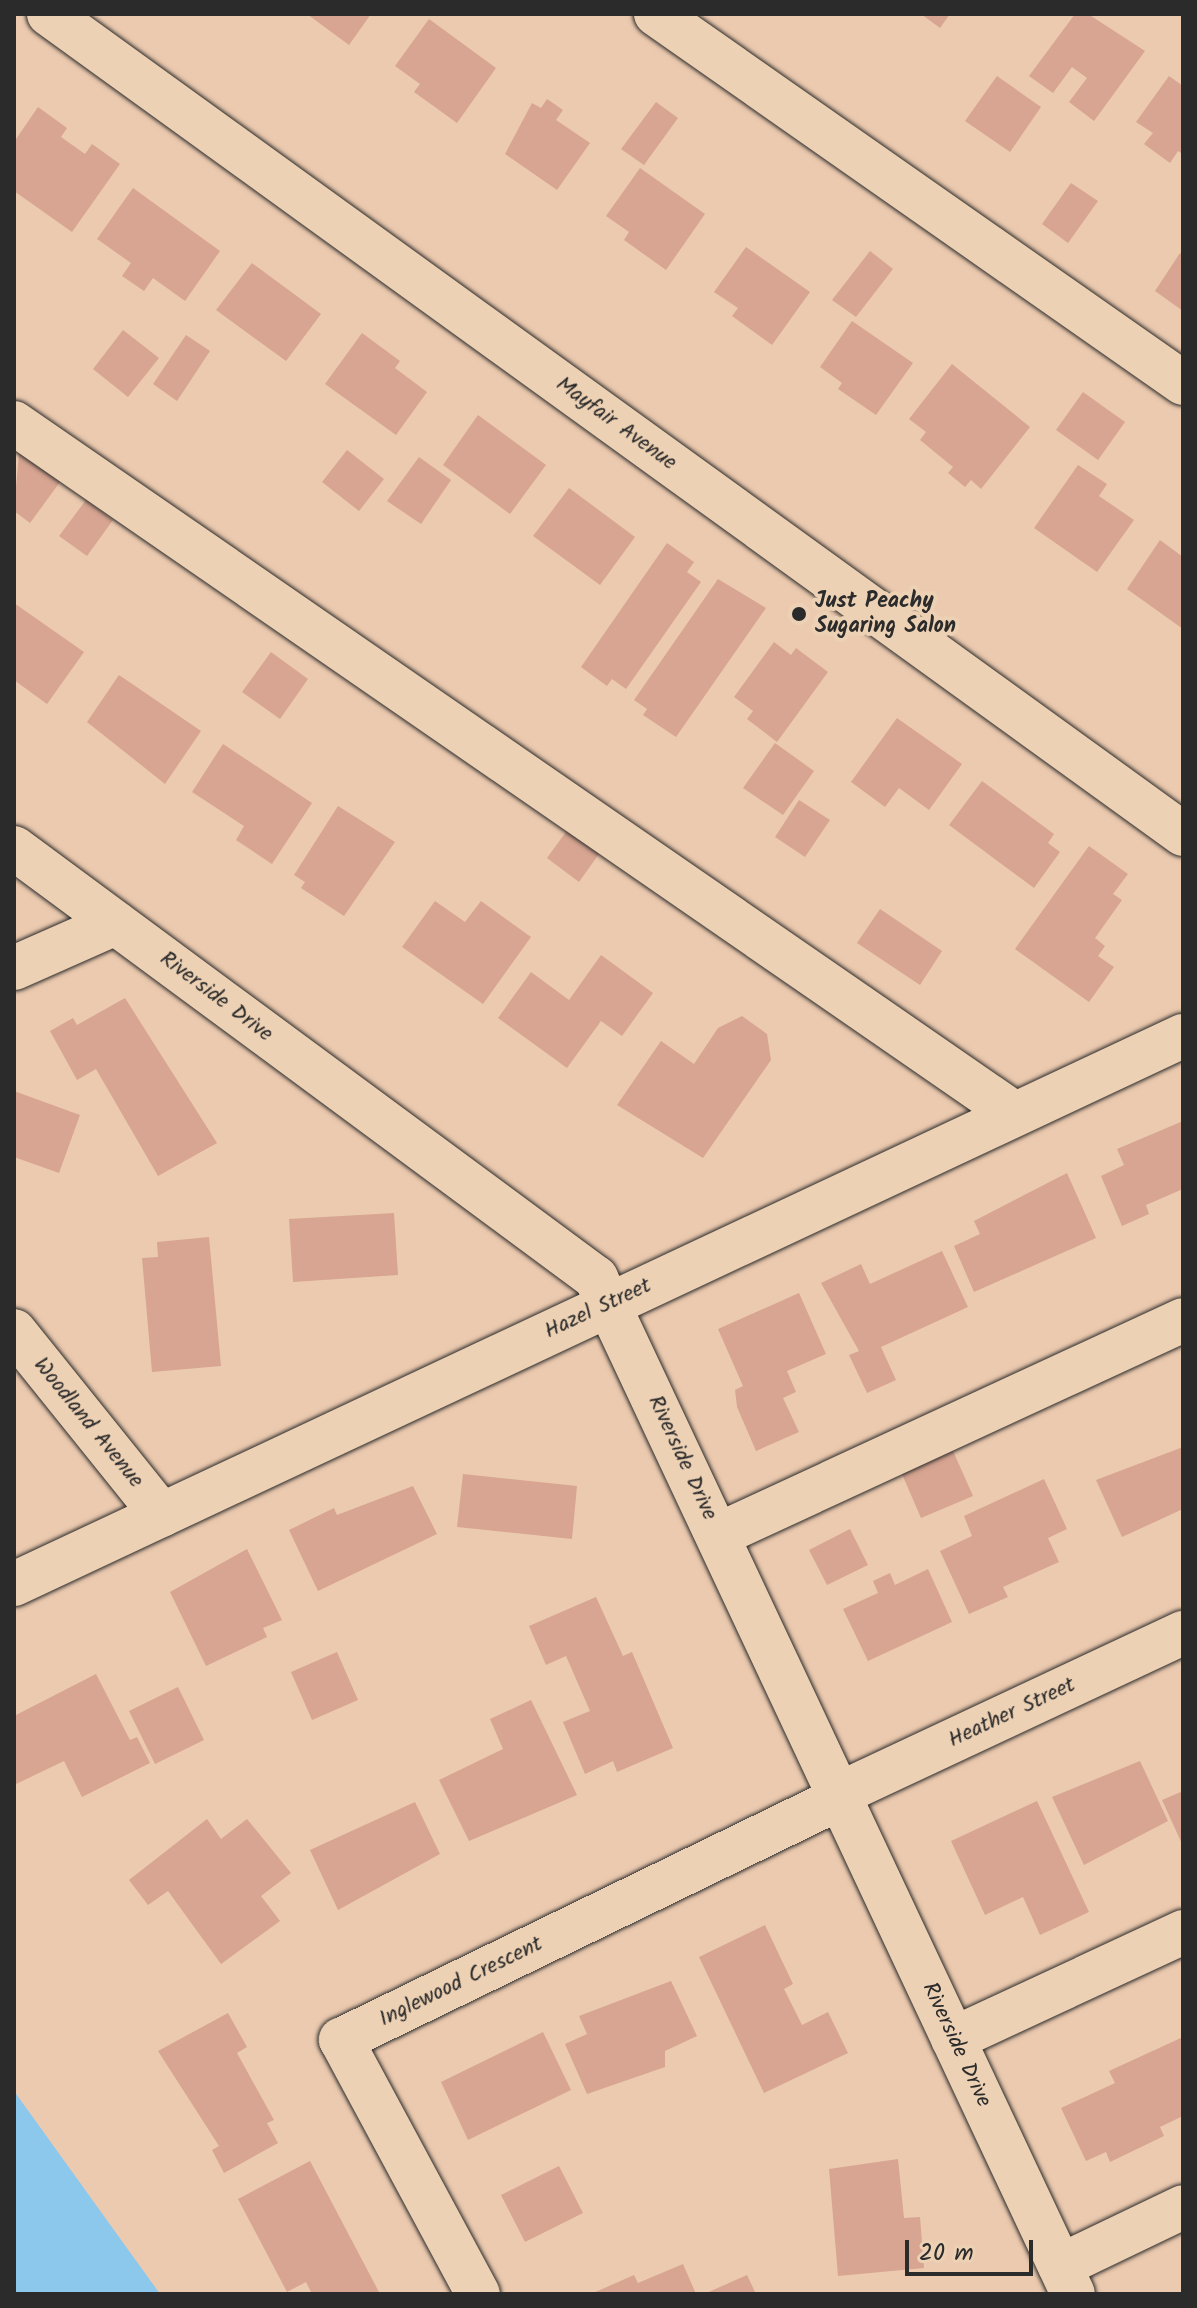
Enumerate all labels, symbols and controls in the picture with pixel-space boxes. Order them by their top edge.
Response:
street label: Mayfair Avenue [551,371,681,477]
place label: Just Peachy Sugaring Salon [815,588,956,640]
marker: Just Peachy Sugaring Salon [790,605,808,623]
street label: Riverside Drive [154,946,278,1048]
street label: Hazel Street [540,1273,656,1345]
street label: Woodland Avenue [27,1352,149,1494]
street label: Riverside Drive [642,1391,722,1525]
street label: Heather Street [944,1672,1080,1754]
street label: Inglewood Crescent [375,1931,547,2033]
street label: Riverside Drive [916,1978,996,2112]
scale bar [909,2224,1037,2274]
text: 20 m [919,2234,974,2273]

